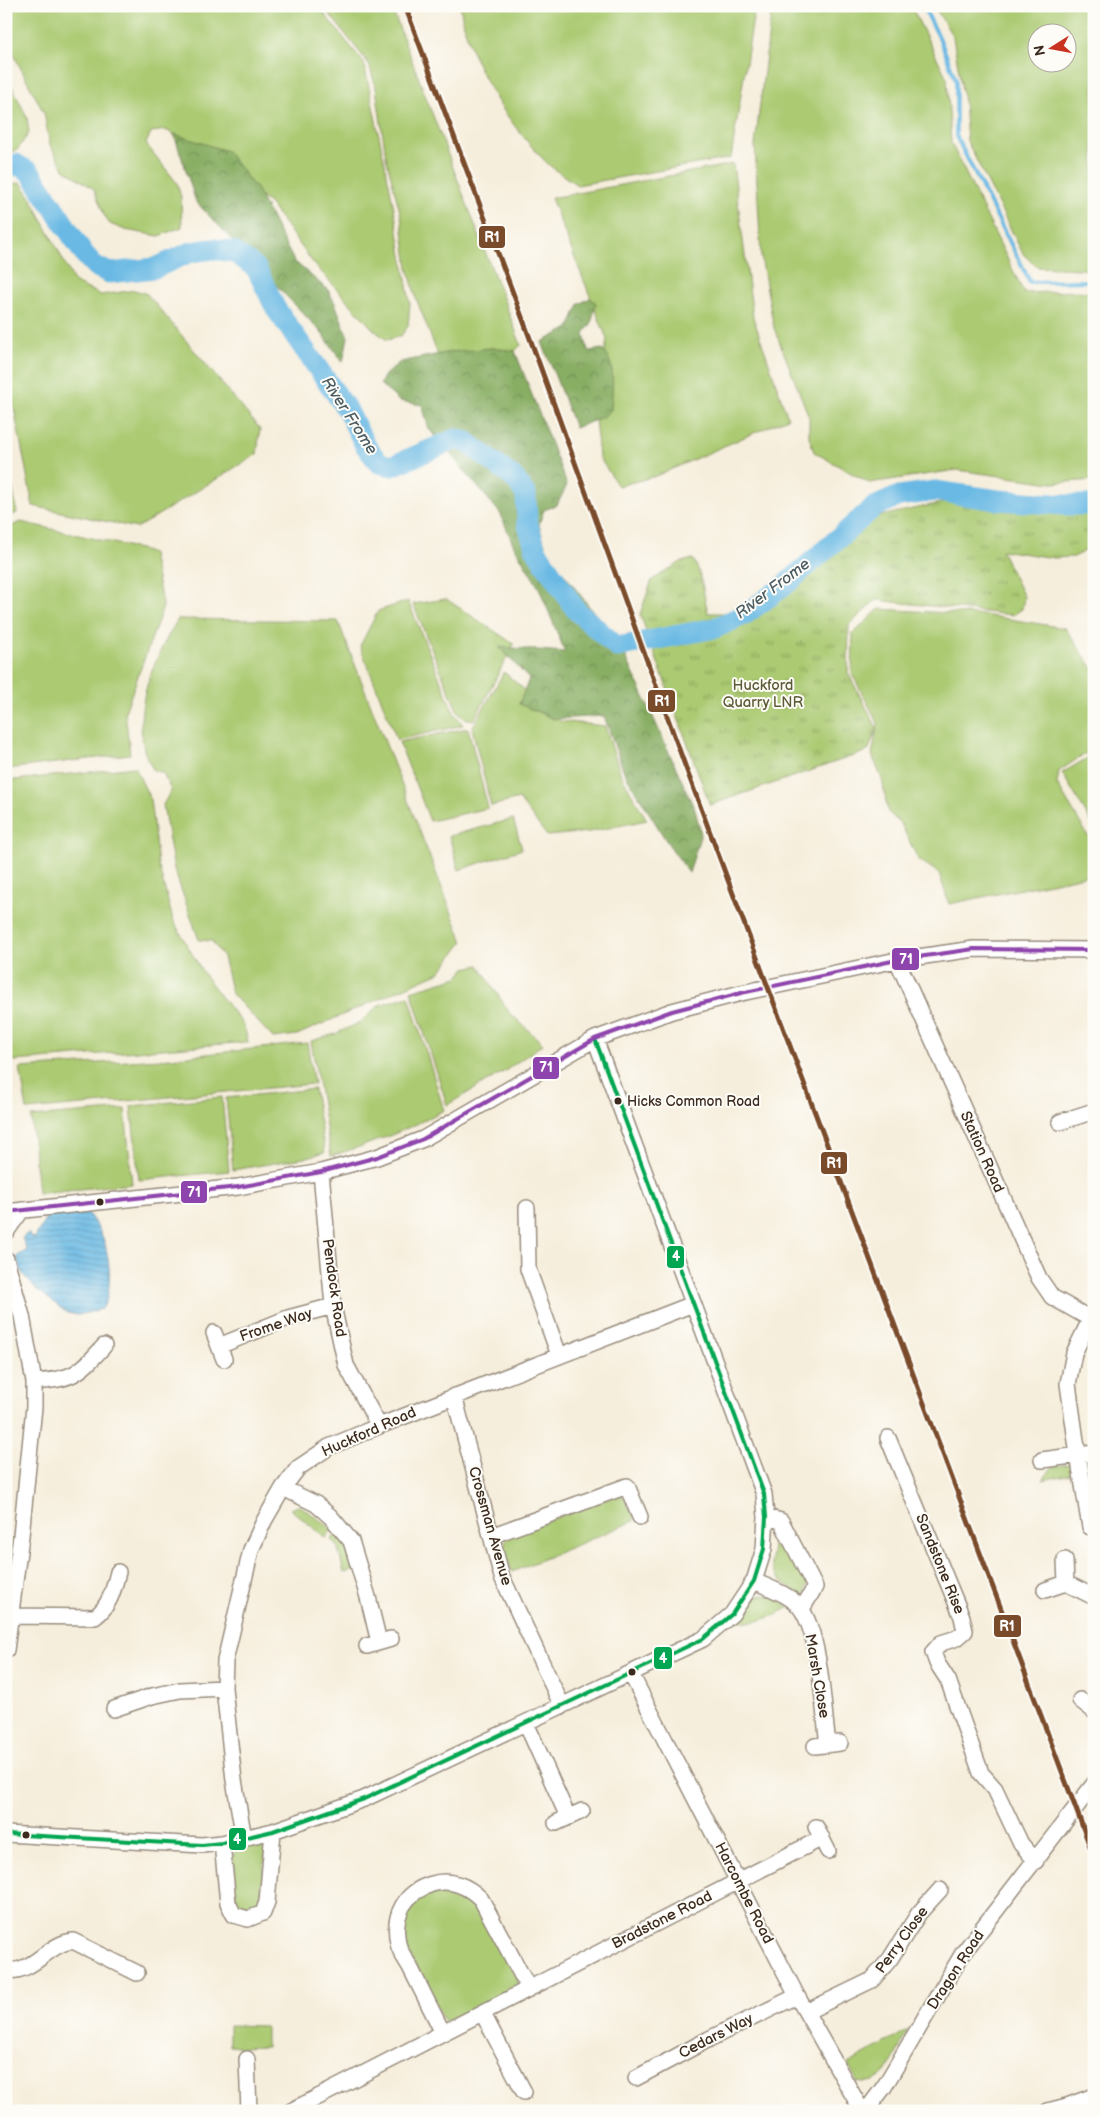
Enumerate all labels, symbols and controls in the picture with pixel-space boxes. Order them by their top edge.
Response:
north arrow [1028,22,1078,72]
text: N [1030,44,1049,57]
line badge: R1 [478,225,506,249]
text: R1 [484,229,500,246]
water label: River Frome [317,374,381,458]
water label: River Frome [732,555,814,623]
park label: Huckford Quarry LNR [723,676,804,712]
line badge: R1 [647,689,676,713]
text: R1 [654,693,670,710]
line badge: 71 [891,947,920,971]
text: 71 [899,951,913,968]
line badge: 71 [532,1056,560,1080]
text: 71 [539,1059,553,1076]
place label: Hicks Common Road [627,1093,760,1110]
marker: Hicks Common Road [613,1096,623,1106]
street label: Station Road [956,1108,1008,1196]
line badge: R1 [820,1151,848,1175]
text: R1 [826,1155,842,1172]
line badge: 71 [180,1180,208,1204]
text: 71 [187,1184,201,1201]
unlabelled marker [95,1197,105,1207]
street label: Pendock Road [318,1238,350,1338]
line badge: 4 [666,1245,685,1269]
text: 4 [672,1248,681,1265]
street label: Frome Way [237,1304,315,1346]
street label: Huckford Road [319,1403,419,1461]
street label: Crossman Avenue [464,1464,516,1588]
street label: Sandstone Rise [911,1511,969,1617]
line badge: R1 [993,1614,1022,1638]
text: R1 [999,1618,1015,1635]
street label: Marsh Close [800,1632,834,1720]
line badge: 4 [653,1646,673,1670]
text: 4 [659,1650,668,1667]
unlabelled marker [627,1667,637,1677]
line badge: 4 [228,1827,247,1851]
unlabelled marker [21,1830,31,1840]
text: 4 [233,1831,242,1848]
street label: Harcombe Road [710,1839,778,1947]
street label: Bradstone Road [609,1887,715,1953]
street label: Perry Close [871,1903,933,1977]
street label: Dragon Road [923,1927,989,2013]
street label: Cedars Way [676,2009,757,2063]

